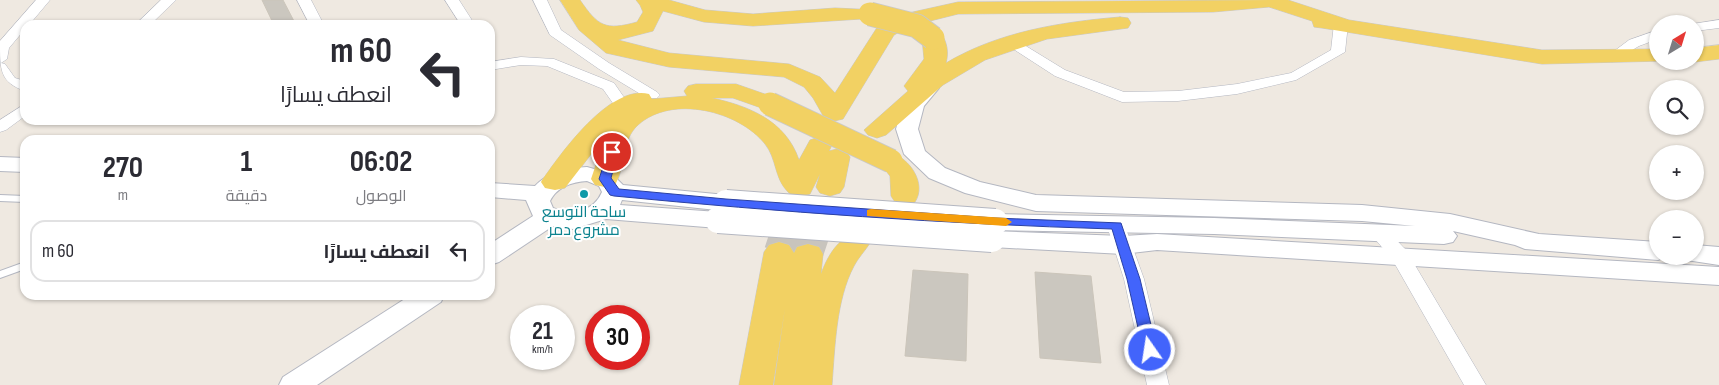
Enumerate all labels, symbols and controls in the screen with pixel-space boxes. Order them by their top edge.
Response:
north arrow [1649,15,1704,70]
map controls [1649,15,1704,265]
text: 60 m [330,30,392,73]
icon: left [410,40,475,105]
button: search [1649,80,1704,135]
text: انعطف يسارًا [280,82,392,109]
pin [591,131,633,173]
icon: arrive [598,138,626,166]
text: 1 [241,144,252,180]
text: 06:02 [350,144,412,180]
button: + [1649,145,1704,200]
text: 270 [103,150,143,186]
text: m [118,186,128,205]
text: دقيقة [226,187,267,206]
text: الوصول [356,187,407,206]
marker: ساحة التوسع مشروع دمر [578,188,590,200]
place label: ساحة التوسع مشروع دمر [542,203,626,241]
button: − [1649,210,1704,265]
icon: left [445,237,473,265]
text: 60 m [42,240,74,263]
text: انعطف يسارًا [323,241,430,264]
speed limit sign: 30 [585,305,650,370]
text: 21 [532,316,553,347]
position arrow [1123,323,1175,375]
text: km/h [532,342,553,357]

